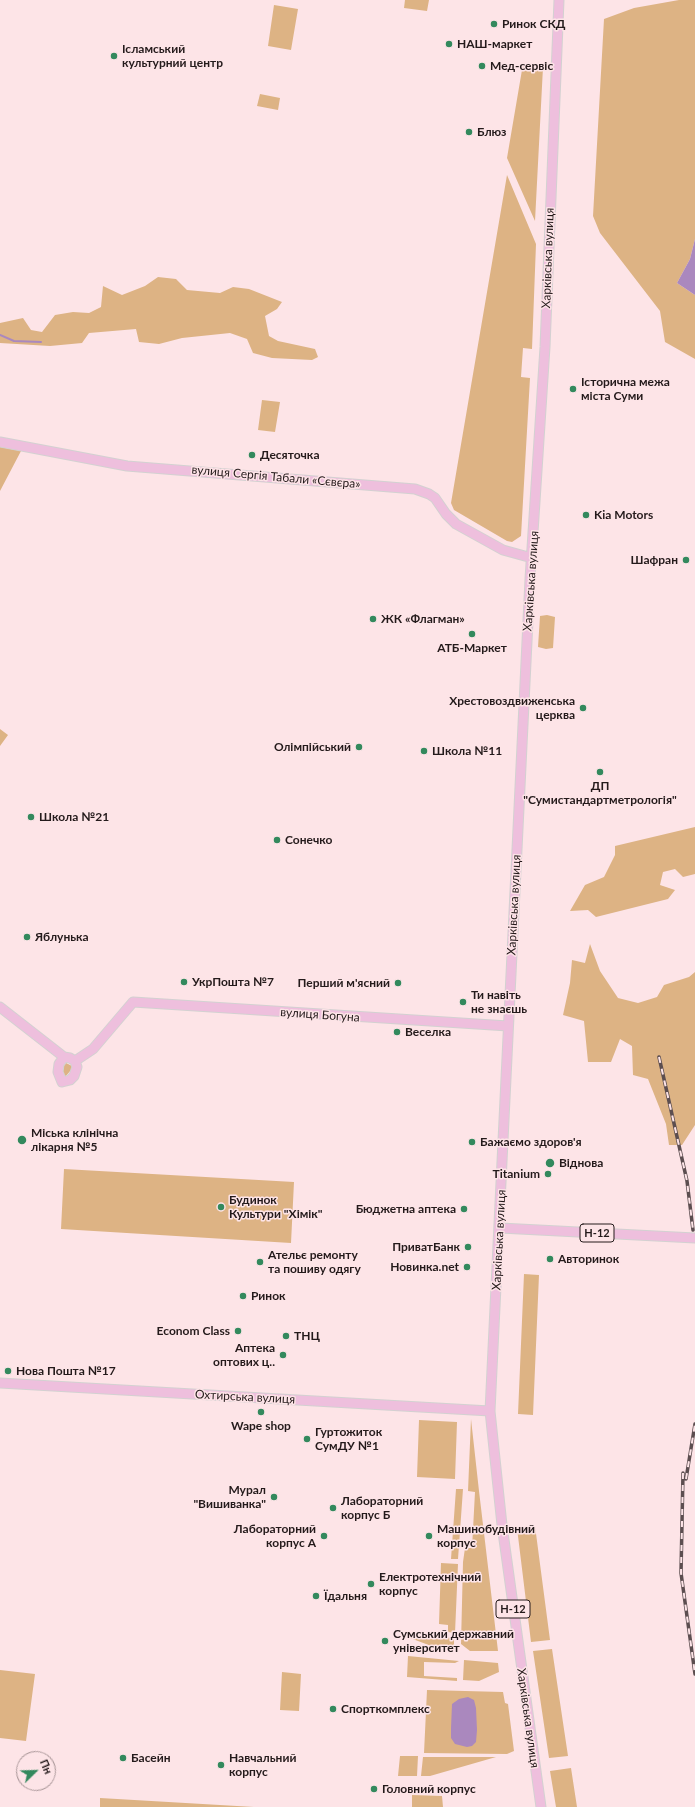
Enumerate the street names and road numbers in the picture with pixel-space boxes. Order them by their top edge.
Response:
street label: Харківська вулиця [539,207,557,309]
street label: вулиця Сергія Табали «Сєвєра» [191,462,361,492]
street label: Харківська вулиця [520,530,542,632]
street label: Харківська вулиця [504,854,524,956]
street label: вулиця Богуна [280,1005,360,1025]
street label: Харківська вулиця [489,1189,509,1291]
road number: Н-12 [580,1224,614,1242]
street label: Охтирська вулиця [195,1387,295,1407]
road number: Н-12 [496,1600,530,1618]
street label: Харківська вулиця [514,1667,542,1769]

